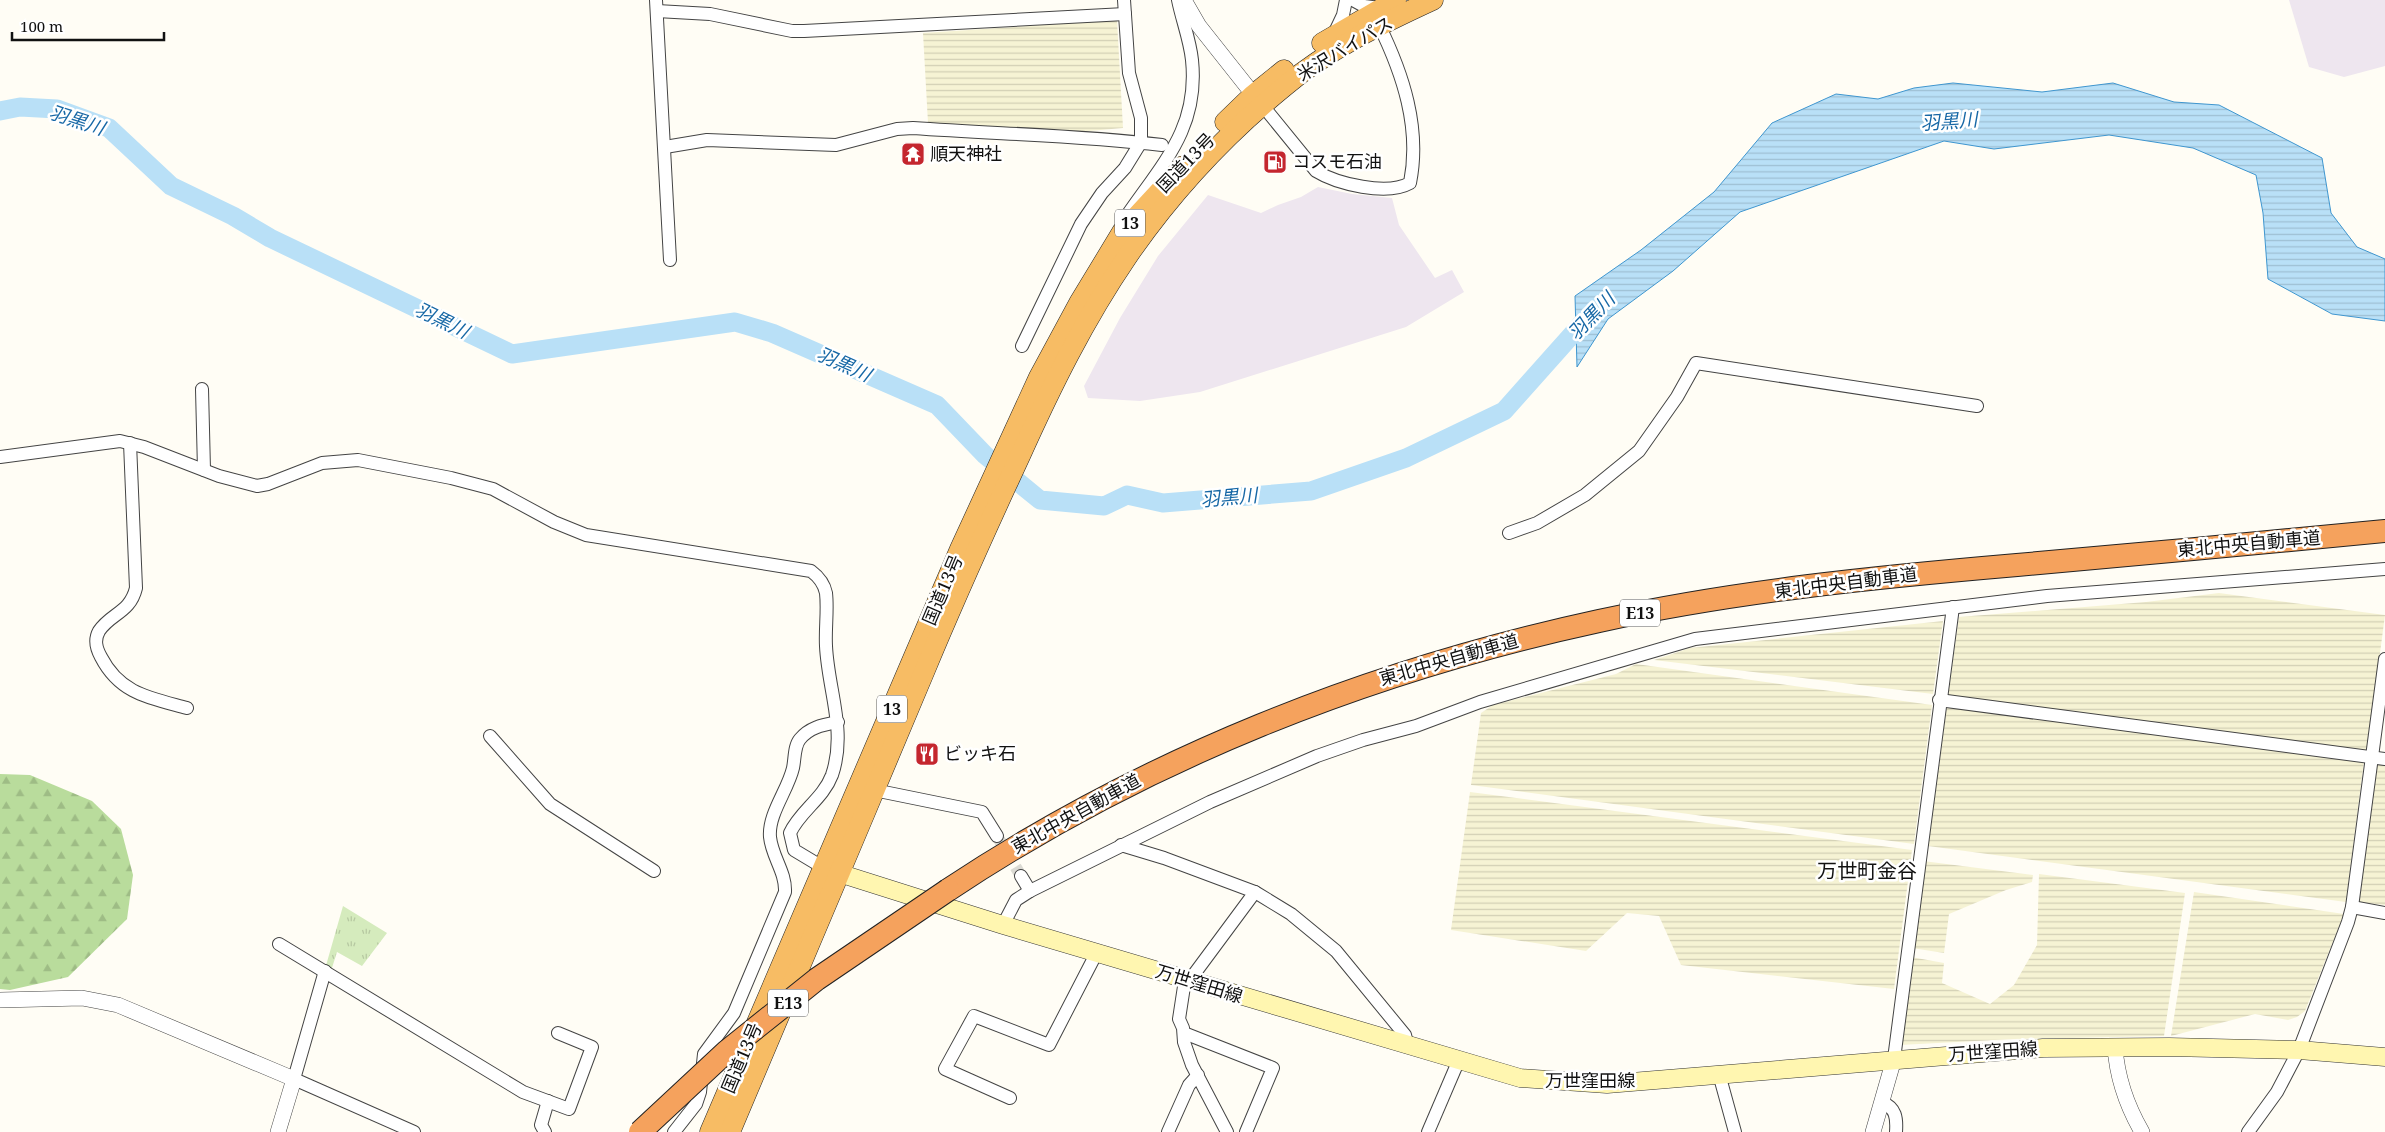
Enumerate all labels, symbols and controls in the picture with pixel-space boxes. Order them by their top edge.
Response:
scale bar [12,10,165,42]
street label: 米沢バイパス [1292,10,1397,86]
text: 100 m [20,16,63,36]
water label: 羽黒川 [46,99,110,142]
water label: 羽黒川 [1920,106,1980,136]
street label: 国道13号 [1151,127,1220,197]
temple icon: 順天神社 [900,141,926,167]
place label: 順天神社 [930,141,1002,165]
fuel station icon: コスモ石油 [1262,149,1288,175]
place label: コスモ石油 [1292,149,1382,173]
road number: 13 [1115,210,1145,237]
water label: 羽黒川 [1562,285,1622,346]
water label: 羽黒川 [411,296,475,345]
water label: 羽黒川 [813,341,877,388]
water label: 羽黒川 [1199,481,1261,512]
street label: 東北中央自動車道 [2176,525,2322,561]
street label: 国道13号 [917,551,968,628]
street label: 東北中央自動車道 [1773,561,1919,603]
road number: E13 [1620,600,1660,626]
street label: 東北中央自動車道 [1376,628,1521,690]
road number: 13 [877,696,907,722]
restaurant icon: ビッキ石 [914,741,940,767]
place label: ビッキ石 [944,741,1016,765]
street label: 東北中央自動車道 [1007,768,1144,859]
district label: 万世町金谷 [1817,857,1917,884]
street label: 万世窪田線 [1153,958,1246,1008]
road number: E13 [768,990,808,1016]
street label: 国道13号 [716,1019,767,1096]
street label: 万世窪田線 [1947,1036,2039,1066]
street label: 万世窪田線 [1545,1068,1635,1092]

